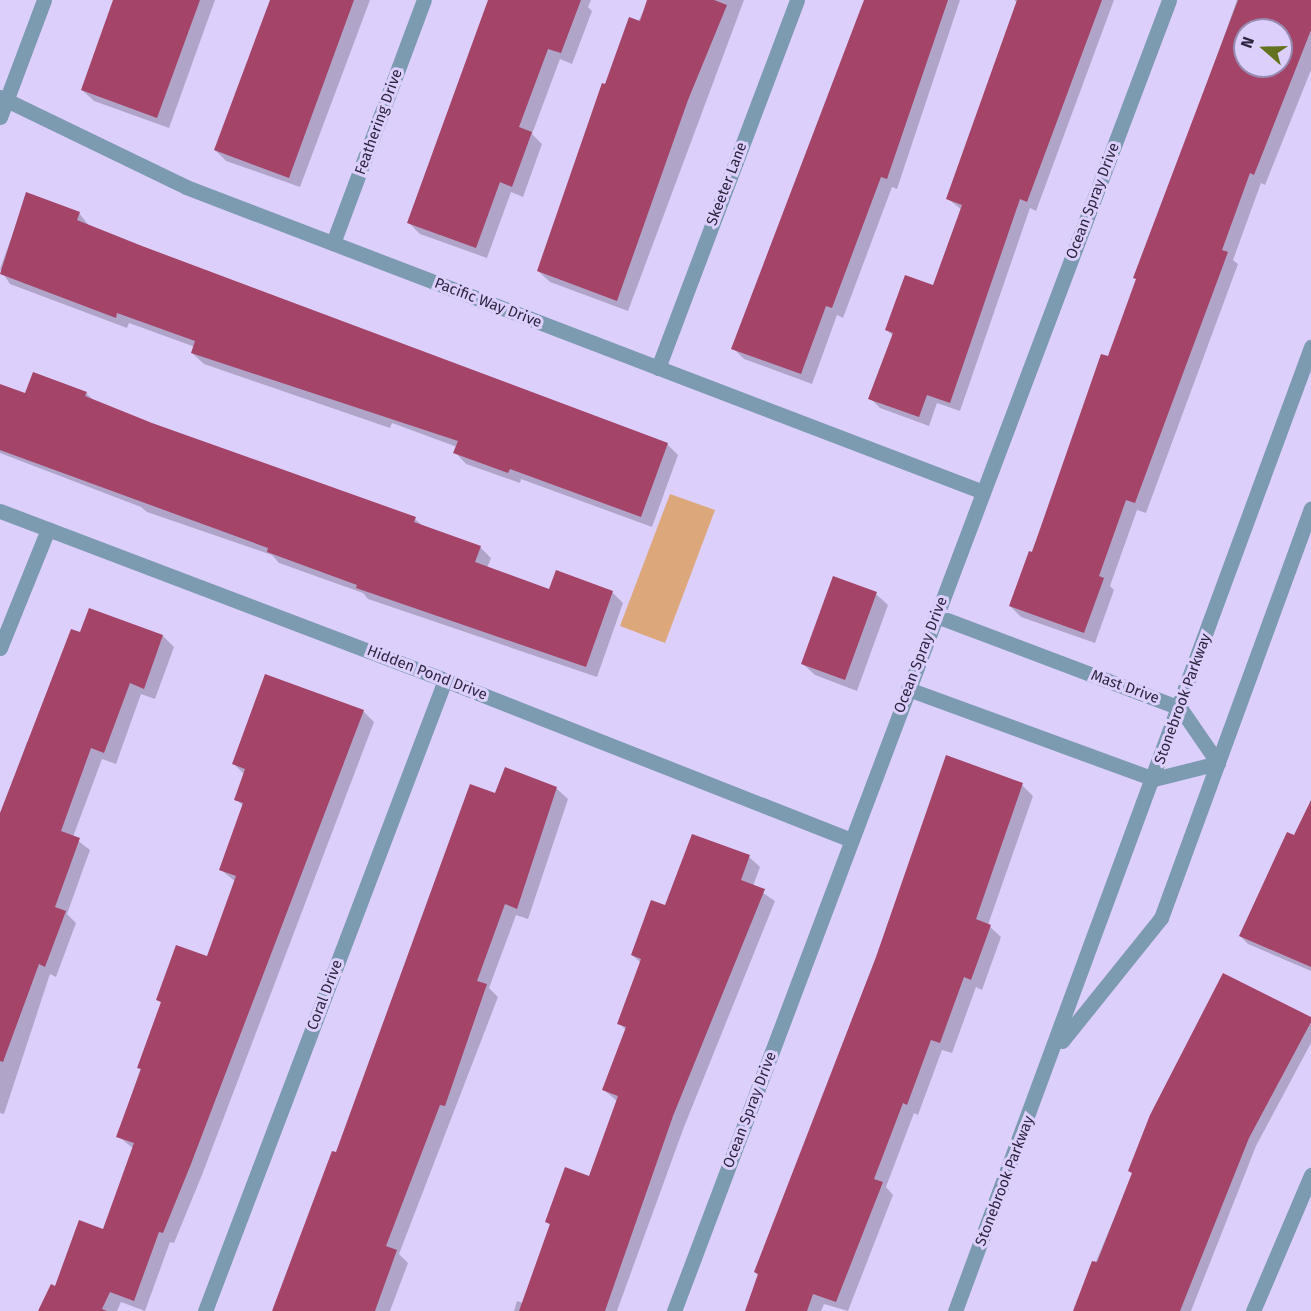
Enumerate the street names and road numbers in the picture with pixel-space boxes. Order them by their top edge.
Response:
street label: Feathering Drive [352,67,406,177]
street label: Skeeter Lane [703,140,751,228]
street label: Ocean Spray Drive [1063,140,1123,262]
street label: Pacific Way Drive [432,274,544,332]
street label: Ocean Spray Drive [891,594,951,716]
street label: Stonebrook Parkway [1151,631,1215,767]
street label: Hidden Pond Drive [364,642,490,704]
street label: Mast Drive [1088,666,1162,708]
street label: Coral Drive [303,957,347,1033]
street label: Ocean Spray Drive [720,1049,780,1171]
street label: Stonebrook Parkway [972,1113,1038,1249]

